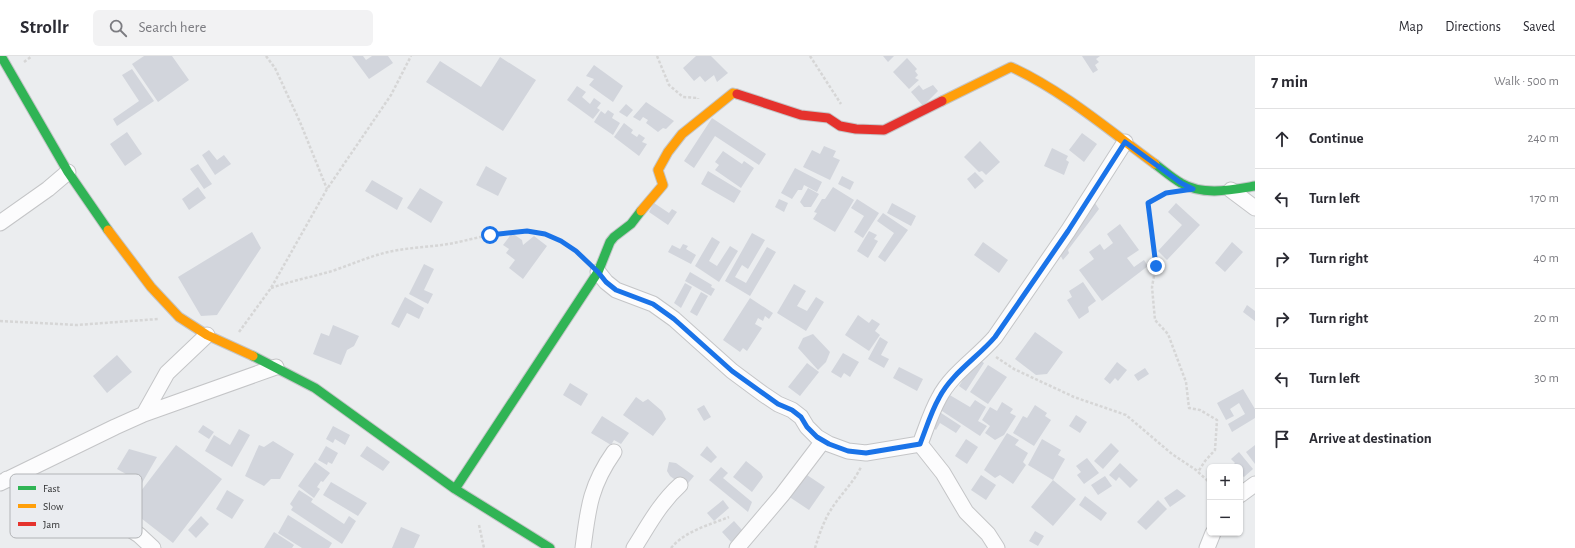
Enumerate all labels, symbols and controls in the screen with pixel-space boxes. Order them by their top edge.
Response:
search box [93,10,373,46]
icon: search [107,17,129,39]
text: Strollr [20,18,69,37]
text: Search here [139,20,206,35]
text: Map [1399,20,1423,34]
text: Directions [1445,20,1501,34]
text: Saved [1523,20,1555,34]
text: 7 min [1271,73,1308,90]
text: Walk · 500 m [1494,75,1559,88]
icon: ahead [1271,128,1293,150]
text: Continue [1309,131,1364,146]
text: 240 m [1527,132,1559,145]
icon: left [1271,188,1293,210]
text: Turn left [1309,191,1360,206]
text: 170 m [1530,192,1559,205]
route start [481,226,499,244]
icon: right [1271,248,1293,270]
text: Turn right [1309,251,1368,266]
text: 40 m [1533,252,1559,265]
route end [1147,257,1165,275]
icon: right [1271,308,1293,330]
text: Turn right [1309,311,1368,326]
text: 20 m [1534,312,1559,325]
icon: left [1271,368,1293,390]
text: Turn left [1309,371,1360,386]
text: 30 m [1534,372,1559,385]
icon: arrive [1271,428,1293,450]
text: Arrive at destination [1309,431,1432,446]
map controls [1207,464,1243,536]
button: + [1207,464,1243,500]
legend [10,474,142,538]
text: Fast [43,483,61,494]
button: − [1207,500,1243,536]
text: Slow [43,501,64,512]
text: Jam [43,519,60,530]

